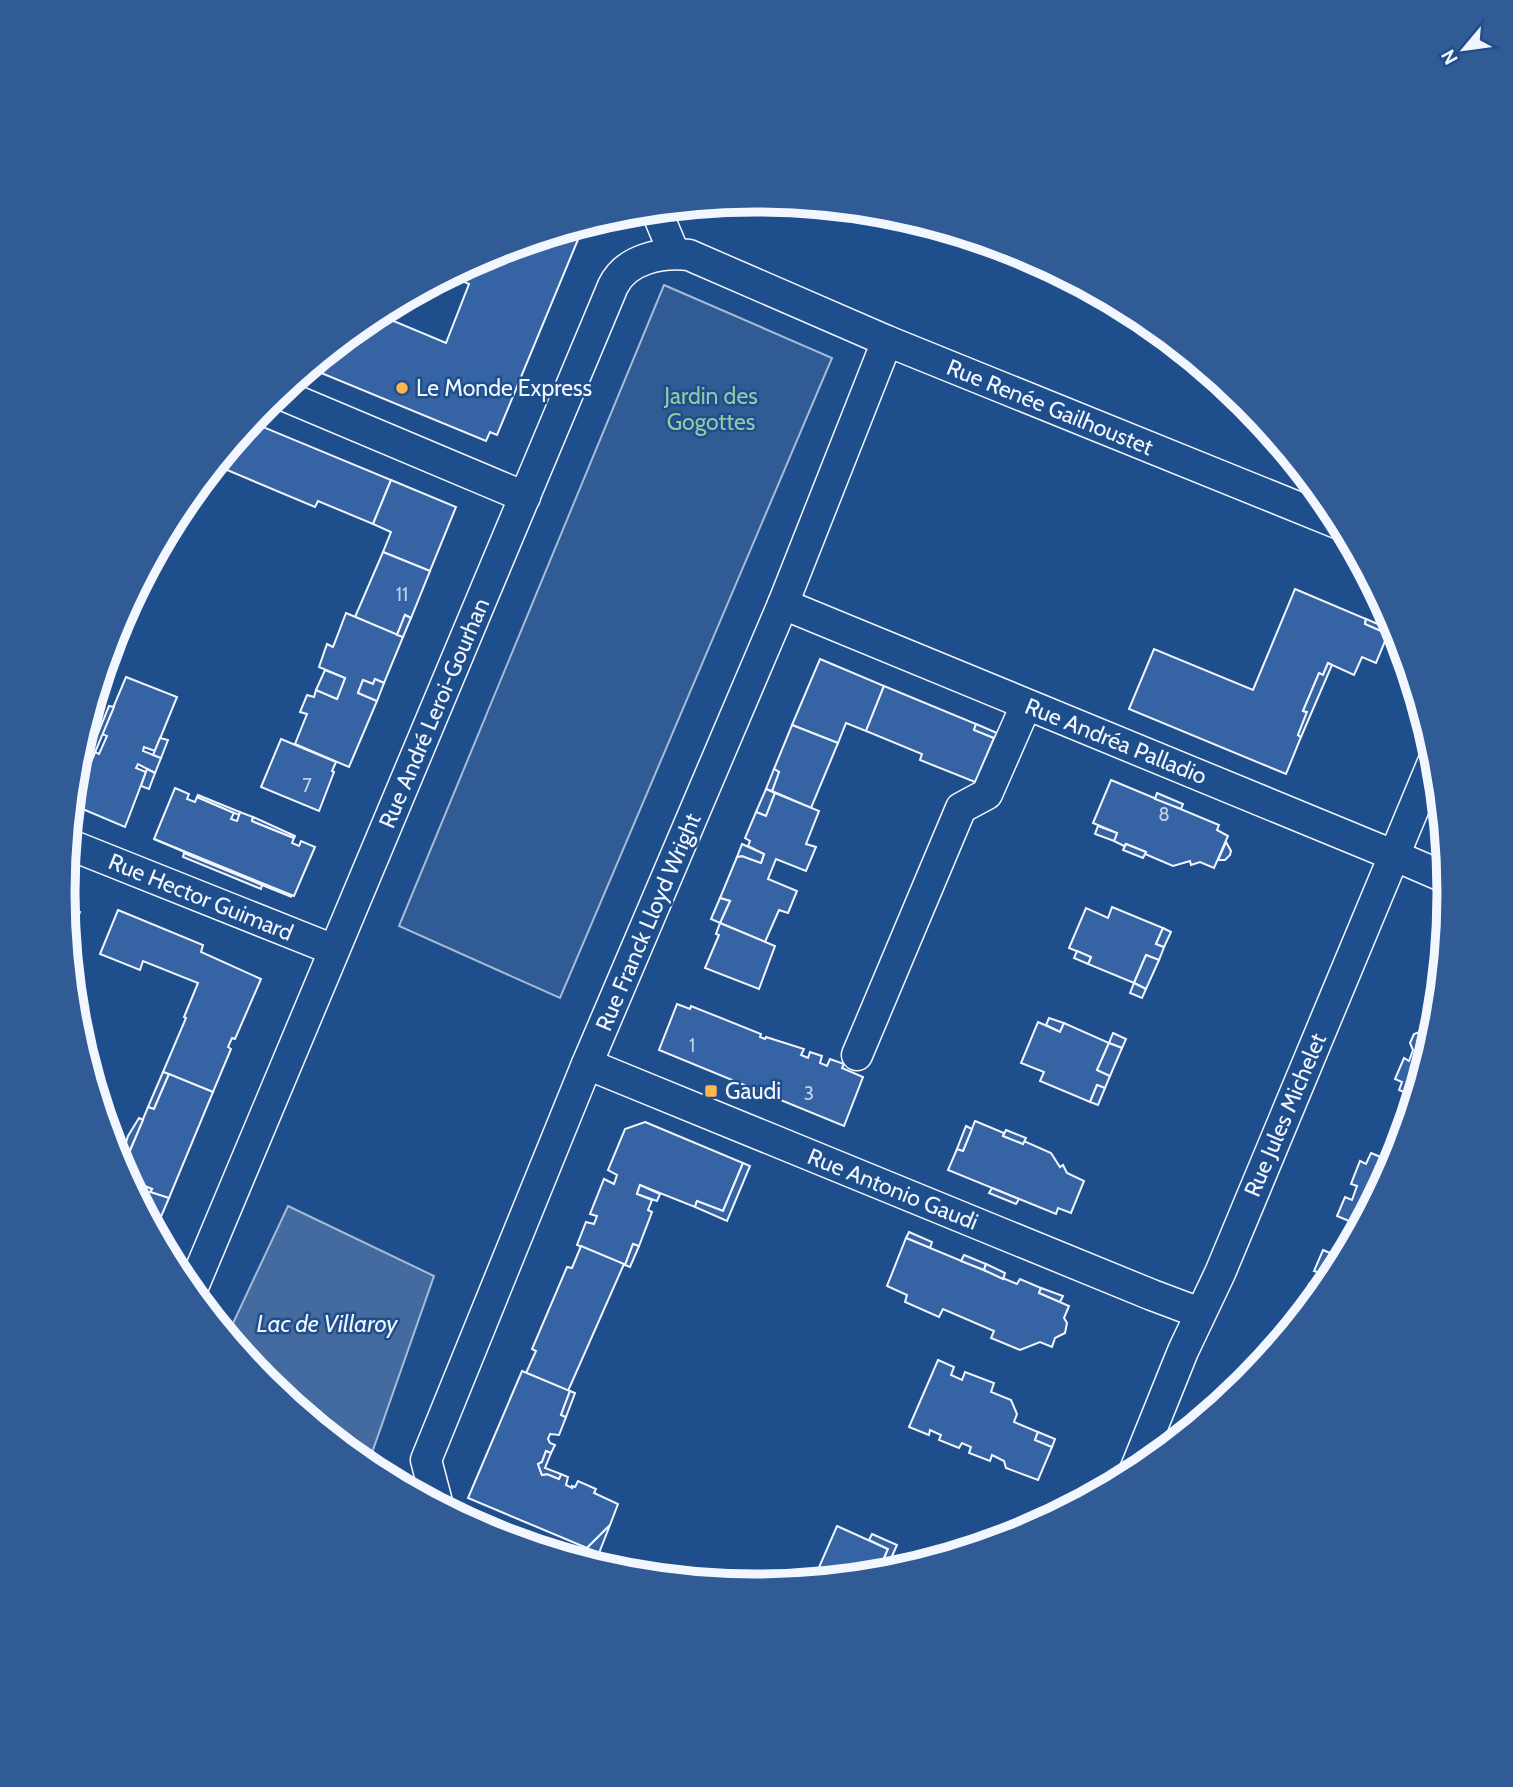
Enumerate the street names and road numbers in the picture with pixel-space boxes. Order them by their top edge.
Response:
street label: Rue Renée Gailhoustet [943,353,1157,461]
street label: Rue André Leroi-Gourhan [373,594,495,832]
street label: Rue Andréa Palladio [1021,692,1211,790]
street label: Rue Franck Lloyd Wright [589,809,707,1035]
street label: Rue Hector Guimard [105,847,297,947]
street label: Rue Jules Michelet [1238,1029,1332,1201]
street label: Rue Antonio Gaudi [804,1142,982,1236]

